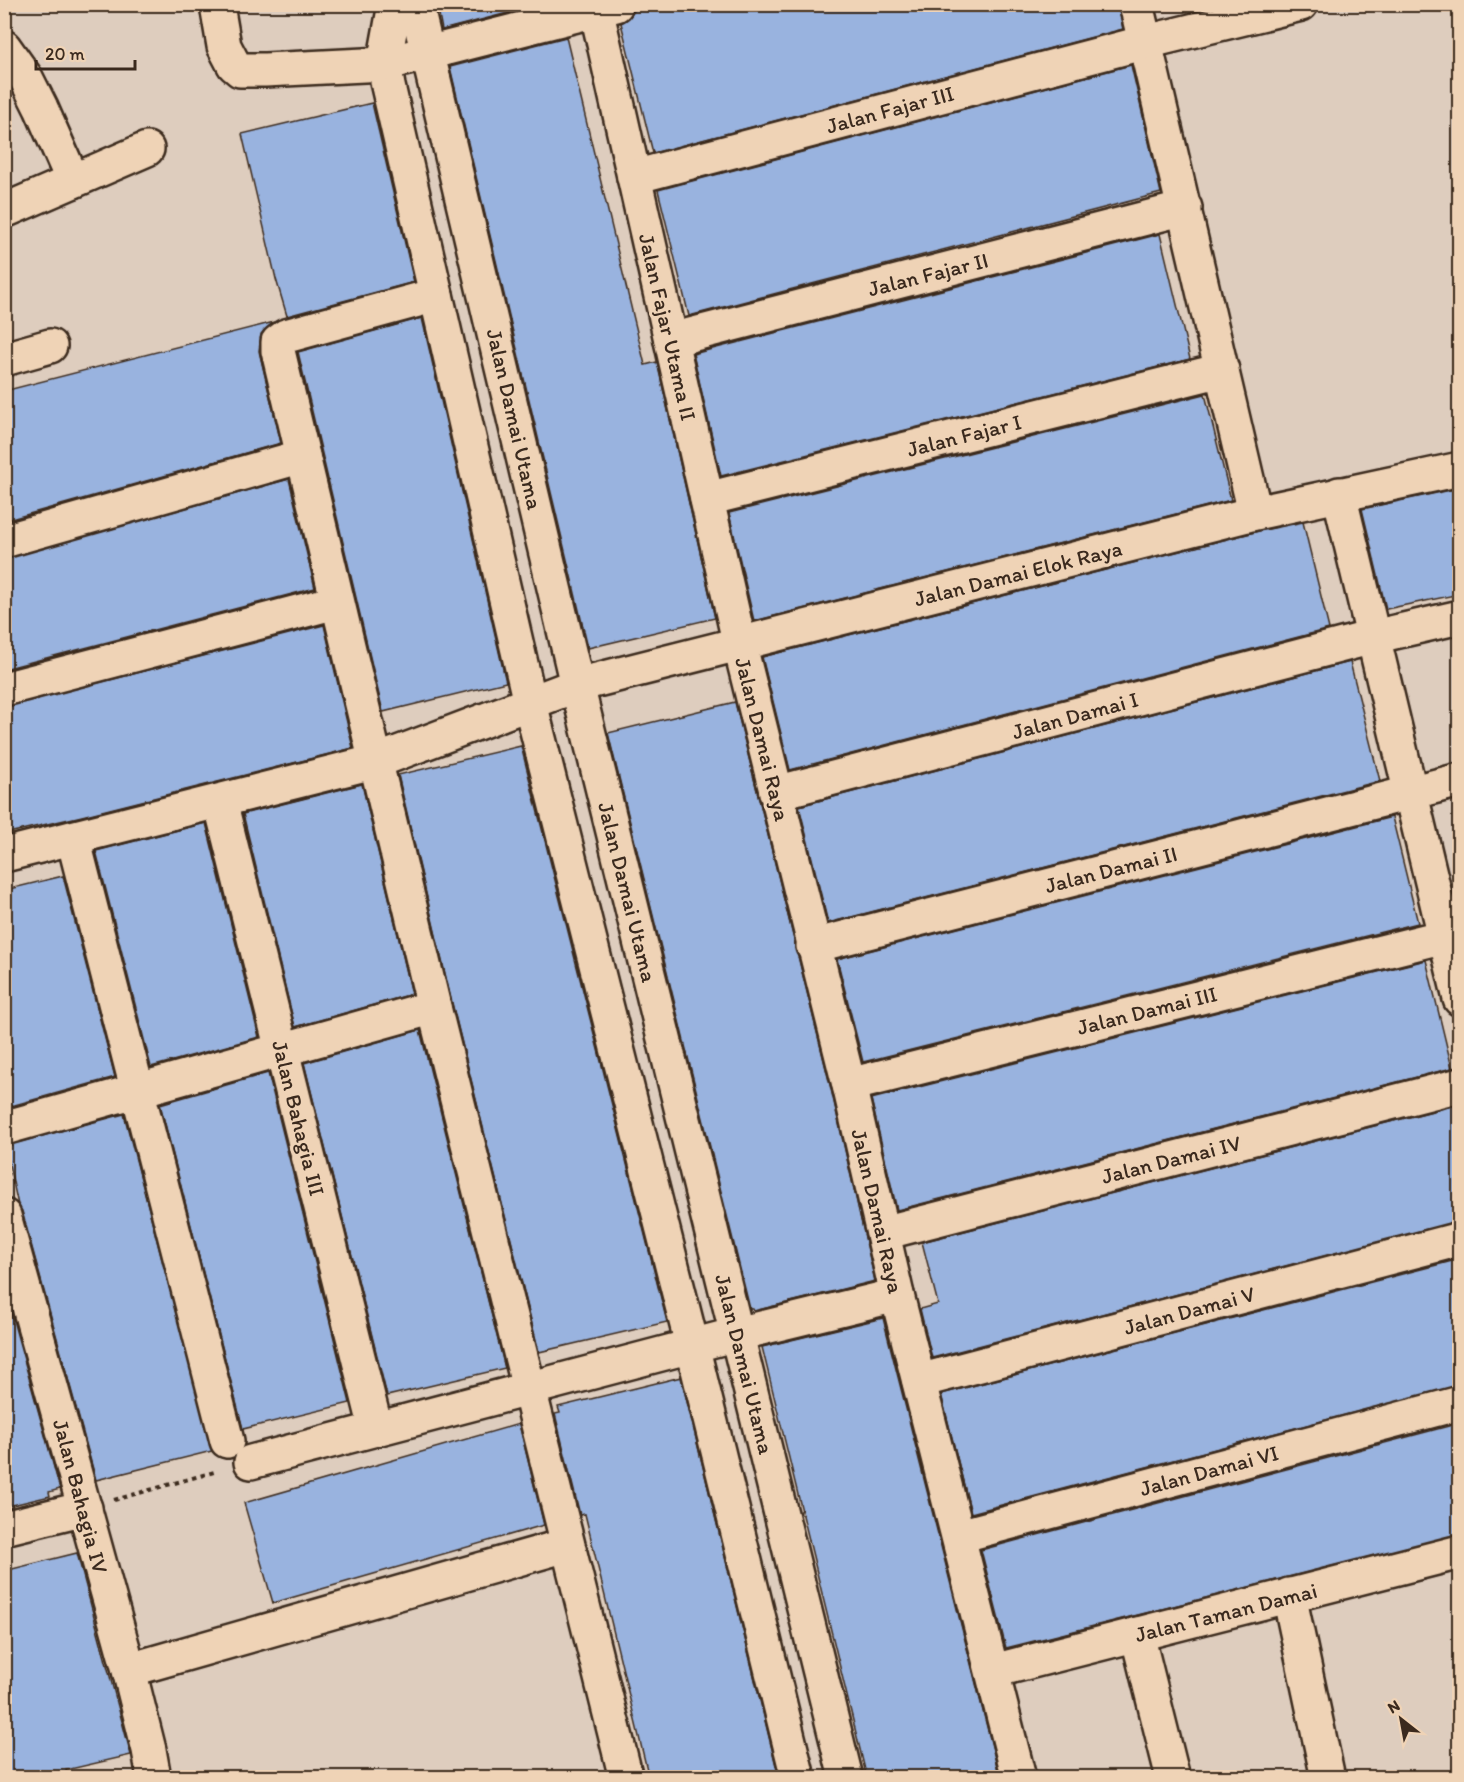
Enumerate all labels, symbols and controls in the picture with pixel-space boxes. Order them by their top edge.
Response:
scale bar [36,33,135,71]
text: 20 m [45,43,85,65]
street label: Jalan Fajar III [823,79,957,139]
street label: Jalan Fajar Utama II [633,231,702,423]
street label: Jalan Fajar II [865,247,991,302]
street label: Jalan Damai Utama [481,326,549,513]
street label: Jalan Fajar I [904,408,1024,463]
street label: Jalan Damai Elok Raya [911,535,1125,612]
street label: Jalan Damai Raya [729,654,796,824]
street label: Jalan Damai I [1009,686,1141,745]
street label: Jalan Damai Utama [592,799,663,986]
street label: Jalan Damai II [1042,840,1180,899]
street label: Jalan Damai III [1074,980,1220,1041]
street label: Jalan Bahagia III [266,1038,331,1199]
street label: Jalan Damai Raya [845,1126,910,1297]
street label: Jalan Damai IV [1099,1129,1244,1190]
street label: Jalan Damai Utama [709,1271,780,1458]
street label: Jalan Damai V [1121,1280,1258,1341]
street label: Jalan Bahagia IV [47,1416,114,1576]
street label: Jalan Damai VI [1137,1439,1281,1502]
street label: Jalan Taman Damai [1132,1577,1320,1648]
north arrow [1371,1689,1431,1749]
text: N [1384,1696,1403,1717]

